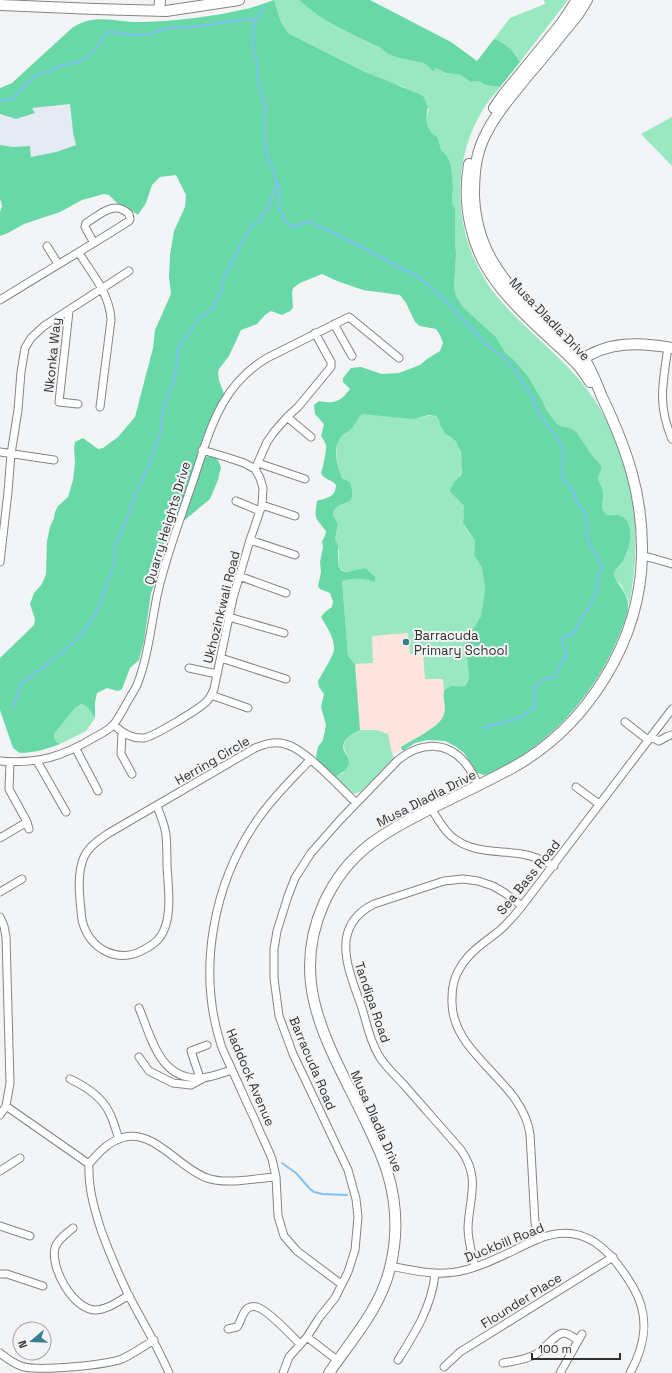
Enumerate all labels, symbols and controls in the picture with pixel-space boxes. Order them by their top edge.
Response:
street label: Musa Dladla Drive [506,274,594,365]
street label: Nkonka Way [40,317,65,393]
street label: Quarry Heights Drive [141,459,194,587]
street label: Ukhozinkwali Road [199,549,244,665]
place label: Barracuda Primary School [414,627,508,659]
marker: Barracuda Primary School [401,637,411,647]
street label: Herring Circle [172,732,253,789]
street label: Musa Dladla Drive [374,766,479,831]
street label: Sea Bass Road [493,836,564,918]
street label: Tandipa Road [351,959,394,1045]
street label: Barracuda Road [285,1014,340,1112]
street label: Haddock Avenue [222,1026,279,1129]
street label: Musa Dladla Drive [347,1068,407,1175]
street label: Duckbill Road [462,1219,547,1266]
street label: Flounder Place [478,1269,565,1332]
north arrow [12,1321,52,1361]
scale bar [532,1335,620,1361]
text: N [15,1338,30,1350]
text: 100 m [538,1341,572,1357]

